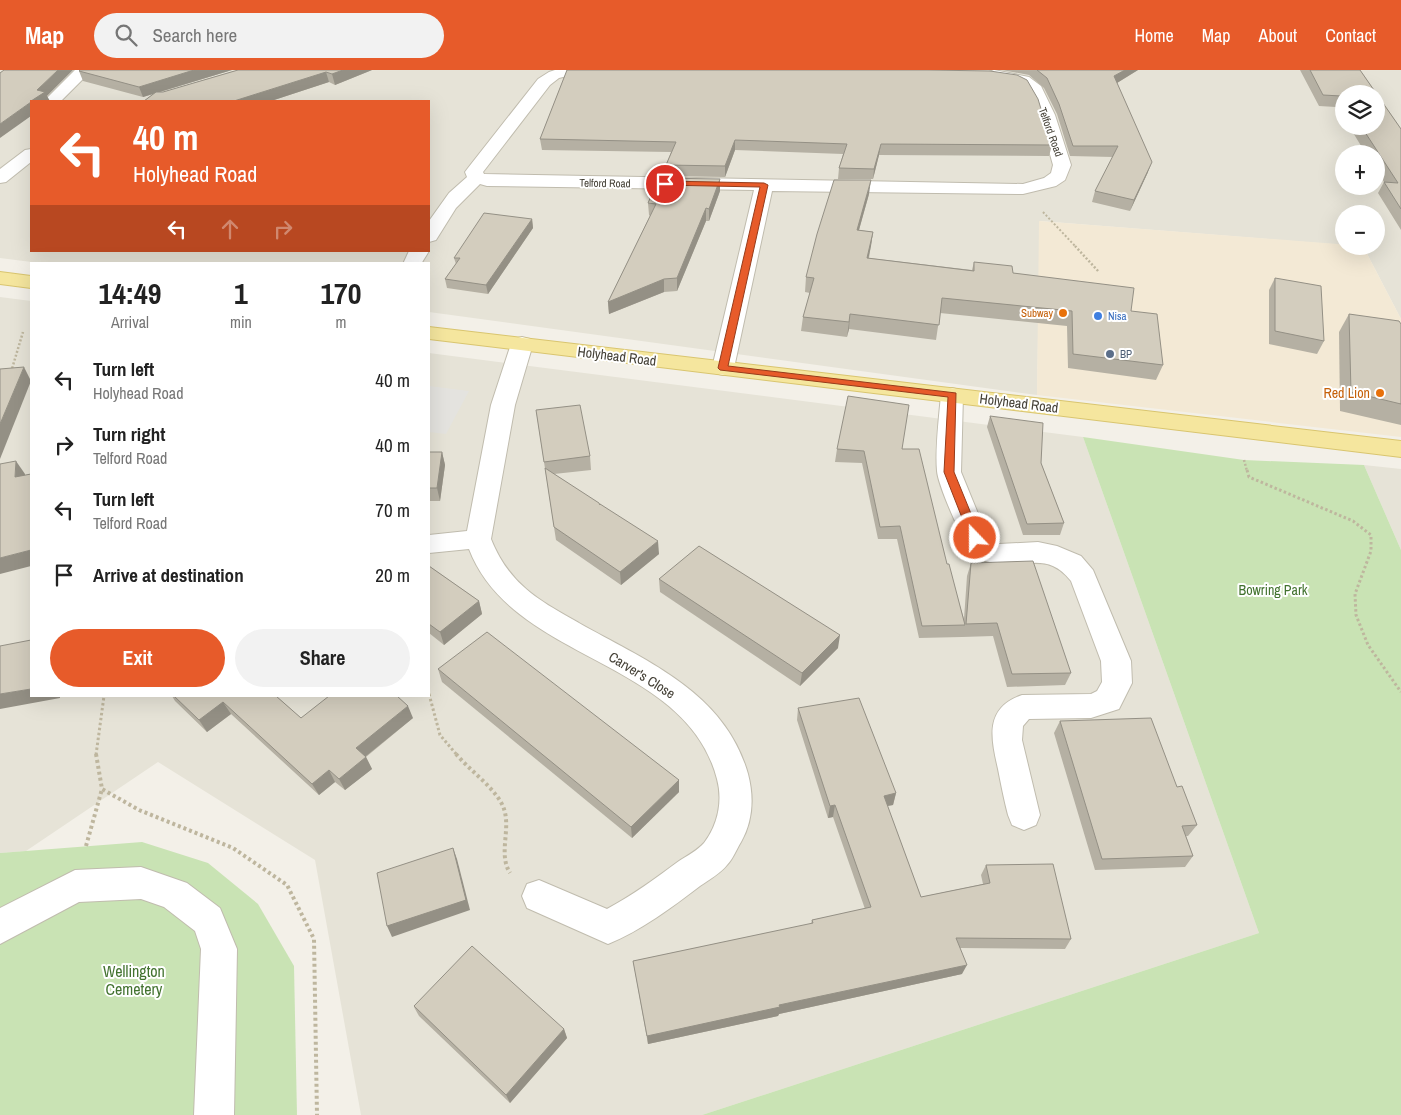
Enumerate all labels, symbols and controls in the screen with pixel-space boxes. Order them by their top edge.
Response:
search box [94,13,444,58]
text: Map [25,19,64,51]
icon: search [112,21,140,49]
text: Search here [152,22,237,48]
text: Home [1134,23,1174,48]
text: Map [1202,23,1231,48]
text: About [1259,23,1297,48]
text: Contact [1325,23,1376,48]
map controls [1335,85,1385,255]
button: layers [1335,85,1385,135]
street label: Telford Road [1036,106,1066,158]
text: 40 m [133,114,198,161]
icon: left [50,120,115,185]
button: + [1335,145,1385,195]
text: Holyhead Road [133,159,257,189]
pin [644,163,686,205]
icon: arrive [651,170,679,198]
street label: Telford Road [579,176,631,190]
button: − [1335,205,1385,255]
icon: left [163,215,191,243]
icon: ahead [216,215,244,243]
icon: right [269,215,297,243]
text: 14:49 [99,273,161,313]
text: 1 [234,273,248,313]
text: 170 [320,273,361,313]
place label: Subway [1021,306,1053,320]
marker: Subway [1057,307,1069,319]
place label: Nisa [1108,309,1127,323]
marker: Nisa [1092,310,1104,322]
text: Arrival [111,311,149,333]
text: min [230,311,252,333]
text: m [335,311,346,333]
street label: Holyhead Road [577,342,657,370]
place label: BP [1120,347,1132,361]
marker: BP [1104,348,1116,360]
text: Turn left [93,356,154,382]
icon: left [50,366,78,394]
text: 40 m [375,367,410,393]
text: Holyhead Road [93,382,183,404]
place label: Red Lion [1323,384,1370,402]
marker: Red Lion [1374,387,1386,399]
street label: Holyhead Road [979,389,1059,417]
text: Turn right [93,421,165,447]
icon: right [50,431,78,459]
text: 40 m [375,432,410,458]
text: Telford Road [93,447,167,469]
text: Turn left [93,486,154,512]
icon: left [50,496,78,524]
text: 70 m [375,497,410,523]
position arrow [948,511,1000,563]
text: Telford Road [93,512,167,534]
icon: arrive [50,561,78,589]
text: Arrive at destination [93,562,244,588]
text: 20 m [375,562,410,588]
park label: Bowring Park [1239,581,1308,599]
button: Exit [50,629,225,687]
button: Share [235,629,410,687]
street label: Carver's Close [605,648,679,702]
park label: Wellington Cemetery [103,960,165,1000]

